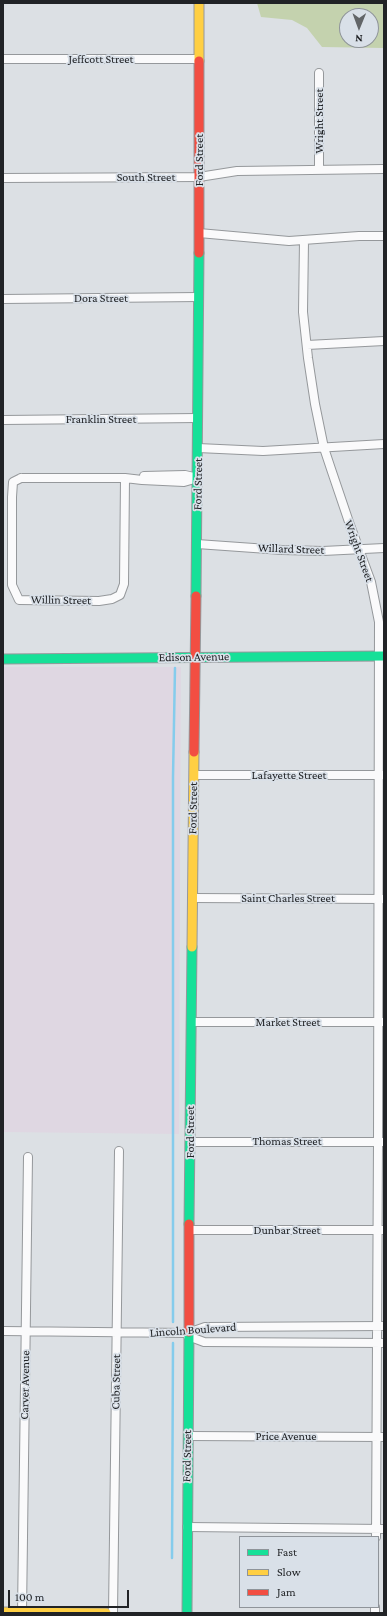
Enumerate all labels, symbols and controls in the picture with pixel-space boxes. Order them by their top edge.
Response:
north arrow [339,8,379,48]
text: N [355,33,363,45]
street label: Jeffcott Street [68,52,134,66]
street label: Wright Street [312,89,326,153]
street label: Ford Street [192,134,206,186]
street label: South Street [117,170,175,184]
street label: Dora Street [74,291,128,305]
street label: Franklin Street [66,412,136,426]
street label: Ford Street [190,458,206,510]
street label: Wright Street [341,518,377,584]
street label: Willard Street [258,541,324,557]
street label: Willin Street [31,592,91,608]
street label: Edison Avenue [159,649,229,665]
street label: Lafayette Street [252,768,326,782]
street label: Ford Street [185,782,201,834]
street label: Saint Charles Street [241,891,335,905]
street label: Market Street [256,1015,320,1029]
street label: Ford Street [183,1106,197,1158]
street label: Thomas Street [252,1134,322,1148]
street label: Dunbar Street [253,1223,321,1237]
street label: Lincoln Boulevard [149,1320,237,1340]
street label: Carver Avenue [17,1350,33,1420]
street label: Cuba Street [108,1354,124,1410]
street label: Price Avenue [255,1429,317,1443]
street label: Ford Street [179,1430,195,1482]
legend [239,1536,379,1608]
text: Fast [277,1545,297,1559]
text: Slow [277,1565,301,1579]
scale bar [10,1582,131,1608]
text: Jam [277,1585,296,1599]
text: 100 m [15,1590,44,1604]

